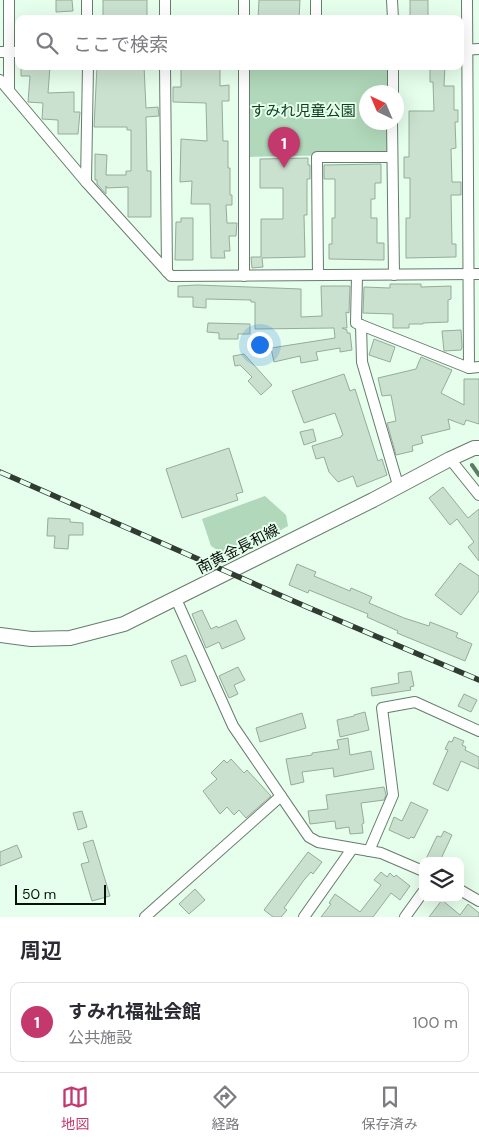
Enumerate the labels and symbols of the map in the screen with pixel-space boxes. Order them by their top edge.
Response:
north arrow [359,85,404,130]
park label: すみれ児童公園 [250,101,356,121]
pin: 1 [268,127,300,168]
your location [247,332,273,358]
street label: 南黄金長和線 [193,520,283,578]
scale bar [15,882,106,905]

